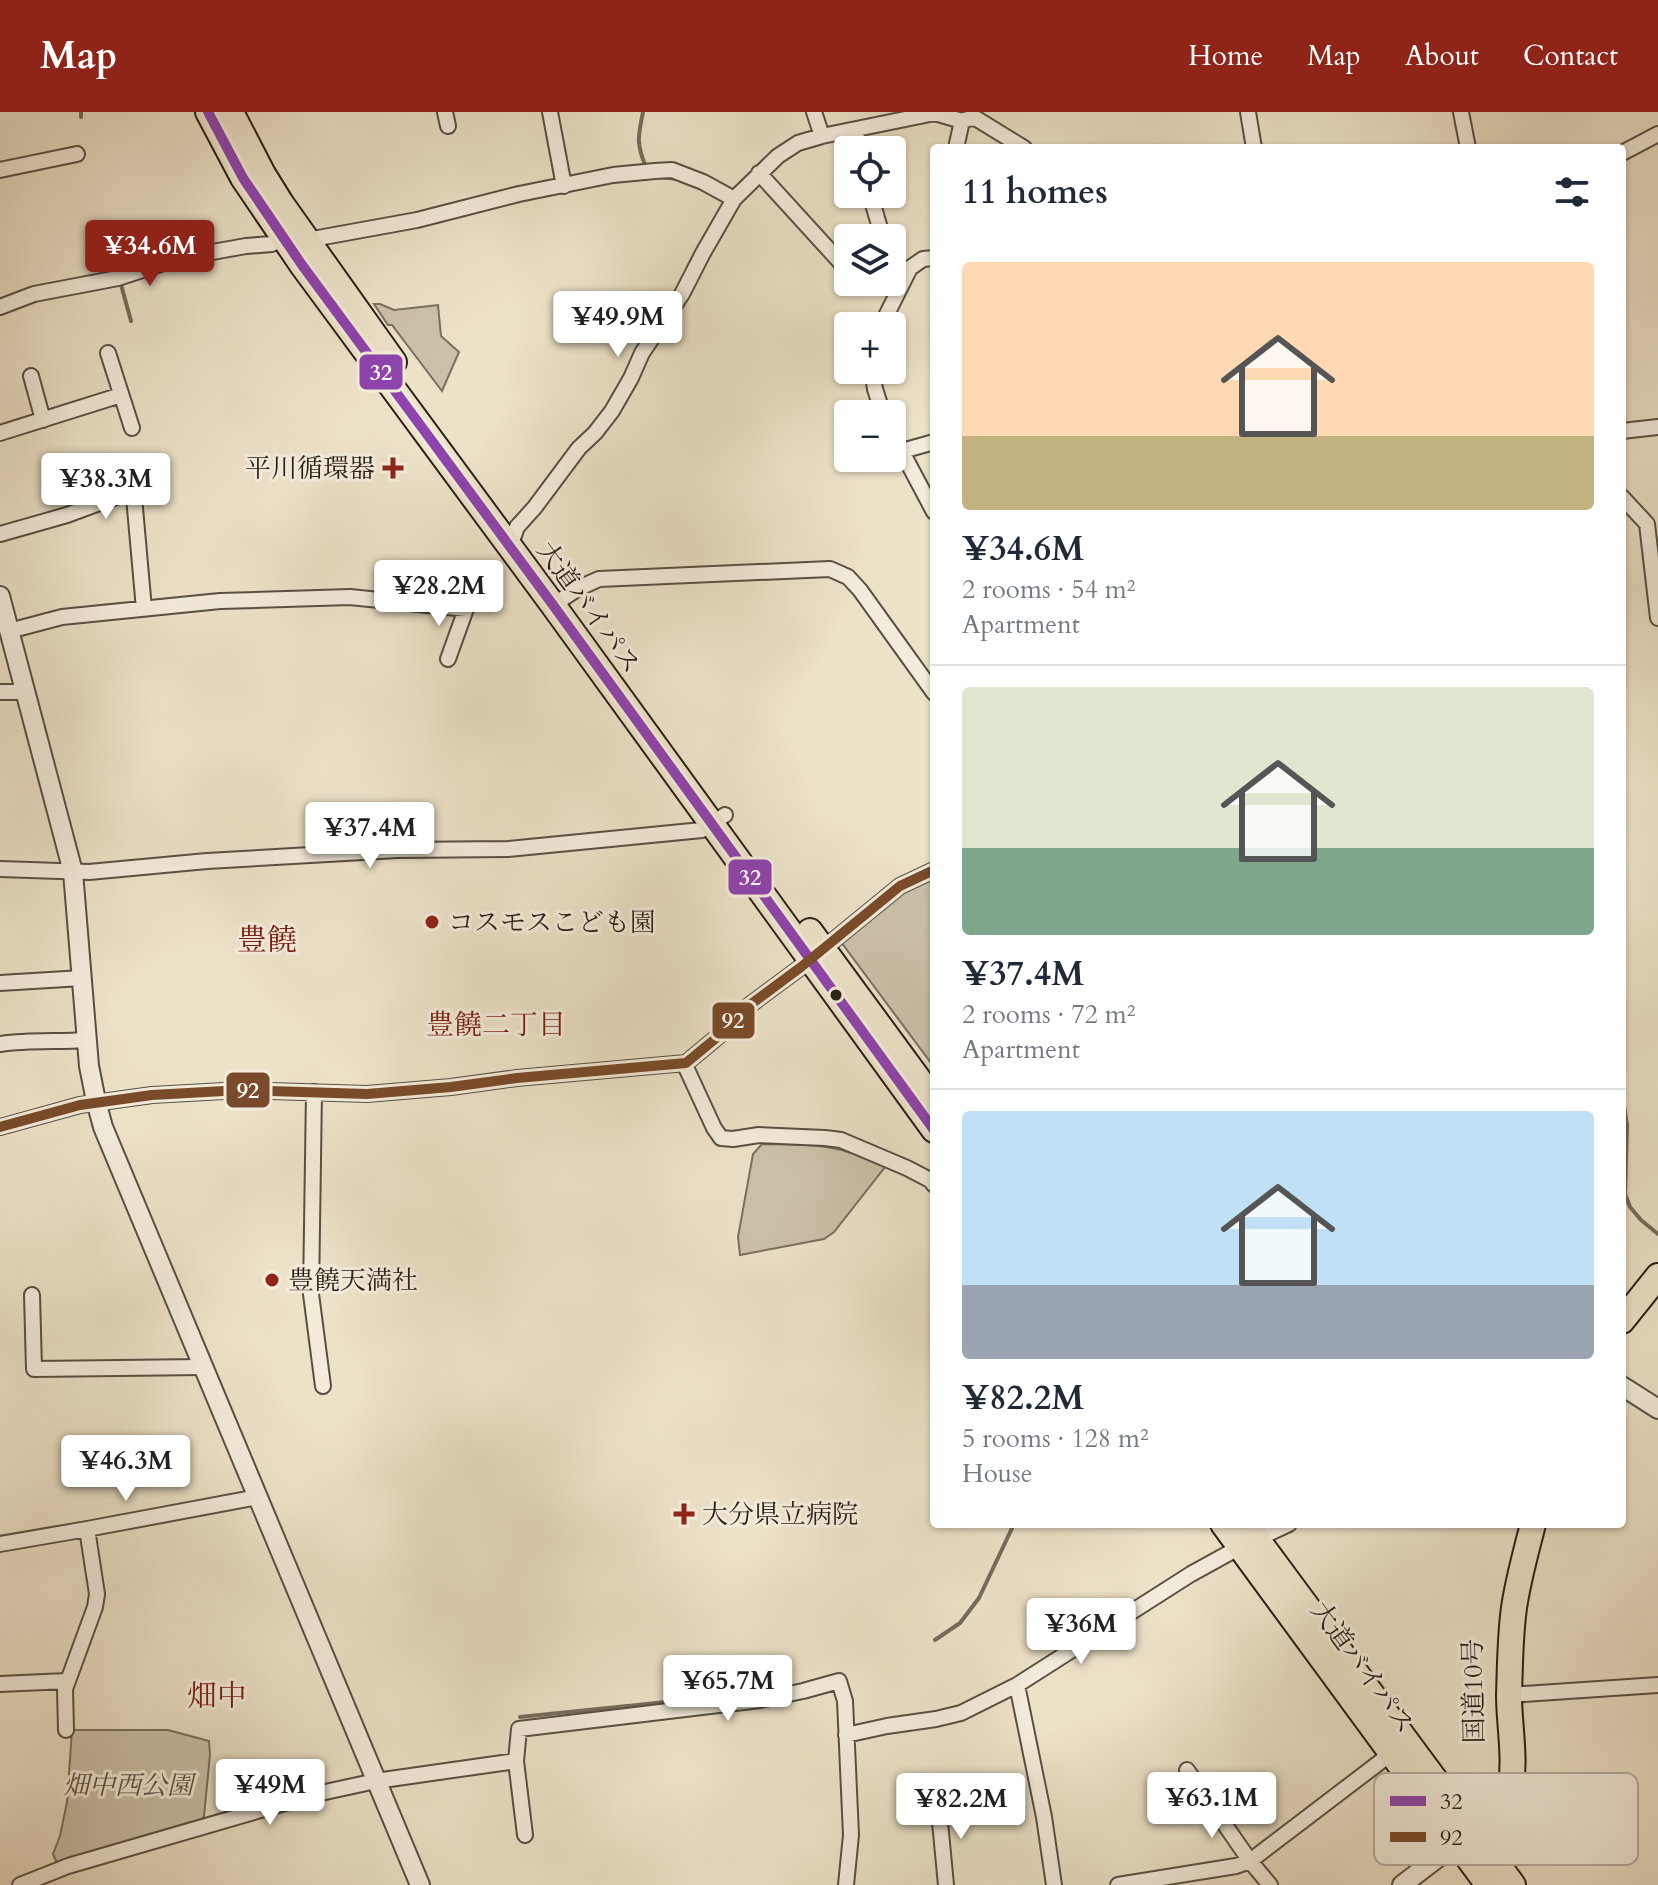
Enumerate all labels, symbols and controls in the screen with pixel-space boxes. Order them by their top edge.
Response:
text: Map [40,30,117,82]
text: Home [1188,37,1263,75]
text: Map [1307,37,1361,75]
text: About [1405,37,1479,75]
text: Contact [1523,37,1618,75]
map controls [834,136,906,472]
button: locate [834,136,906,208]
text: 11 homes [962,169,1108,215]
icon: filters [1550,170,1594,214]
pin: ¥34.6M [85,220,215,288]
button: layers [834,224,906,296]
text: ¥34.6M [103,228,197,263]
pin: ¥49.9M [553,291,683,359]
text: ¥49.9M [571,299,665,334]
button: + [834,312,906,384]
icon: home [1206,314,1350,458]
line badge: 32 [358,353,404,391]
text: 32 [370,358,392,388]
button: − [834,400,906,472]
place label: 平川循環器 [245,451,375,486]
pin: ¥38.3M [41,453,171,521]
marker: 平川循環器 [382,457,404,479]
text: ¥38.3M [59,461,153,496]
text: ¥34.6M [962,526,1084,572]
street label: 大道バイパス [529,534,648,680]
pin: ¥28.2M [374,560,504,628]
text: ¥28.2M [392,568,486,603]
text: 2 rooms · 54 m² [962,572,1135,607]
text: Apartment [962,607,1080,642]
icon: home [1206,739,1350,883]
pin: ¥37.4M [305,802,435,870]
text: ¥37.4M [323,810,417,845]
line badge: 32 [727,858,773,896]
text: 32 [739,863,761,893]
place label: コスモスこども園 [448,905,656,940]
marker: コスモスこども園 [423,913,441,931]
district label: 豊饒 [237,920,297,961]
text: ¥37.4M [962,951,1084,997]
unlabelled marker [828,987,844,1003]
text: 2 rooms · 72 m² [962,997,1135,1032]
line badge: 92 [711,1001,756,1040]
district label: 豊饒二丁目 [426,1006,566,1044]
text: 92 [722,1006,744,1036]
text: Apartment [962,1032,1080,1067]
line badge: 92 [225,1071,271,1109]
text: 92 [237,1076,259,1106]
icon: home [1206,1163,1350,1307]
place label: 豊饒天満社 [288,1263,418,1298]
marker: 豊饒天満社 [263,1271,281,1289]
text: ¥82.2M [962,1375,1084,1421]
text: 5 rooms · 128 m² [962,1421,1149,1456]
pin: ¥46.3M [61,1435,191,1503]
text: ¥46.3M [79,1443,173,1478]
text: House [962,1456,1033,1491]
place label: 大分県立病院 [702,1497,858,1532]
marker: 大分県立病院 [673,1503,695,1525]
street label: 大道バイパス [1303,1594,1422,1740]
pin: ¥36M [1034,1598,1128,1666]
text: ¥36M [1045,1606,1117,1641]
street label: 国道10号 [1455,1638,1492,1744]
pin: ¥65.7M [663,1655,793,1723]
text: ¥65.7M [681,1663,775,1698]
district label: 畑中 [187,1676,247,1717]
pin: ¥49M [223,1759,317,1827]
text: ¥49M [234,1767,306,1802]
park label: 畑中西公園 [63,1768,197,1803]
pin: ¥63.1M [1147,1772,1277,1840]
pin: ¥82.2M [896,1773,1026,1841]
legend [1374,1773,1638,1865]
text: ¥63.1M [1165,1780,1259,1815]
text: ¥82.2M [914,1781,1008,1816]
text: 32 [1440,1787,1463,1817]
text: 92 [1440,1823,1463,1853]

